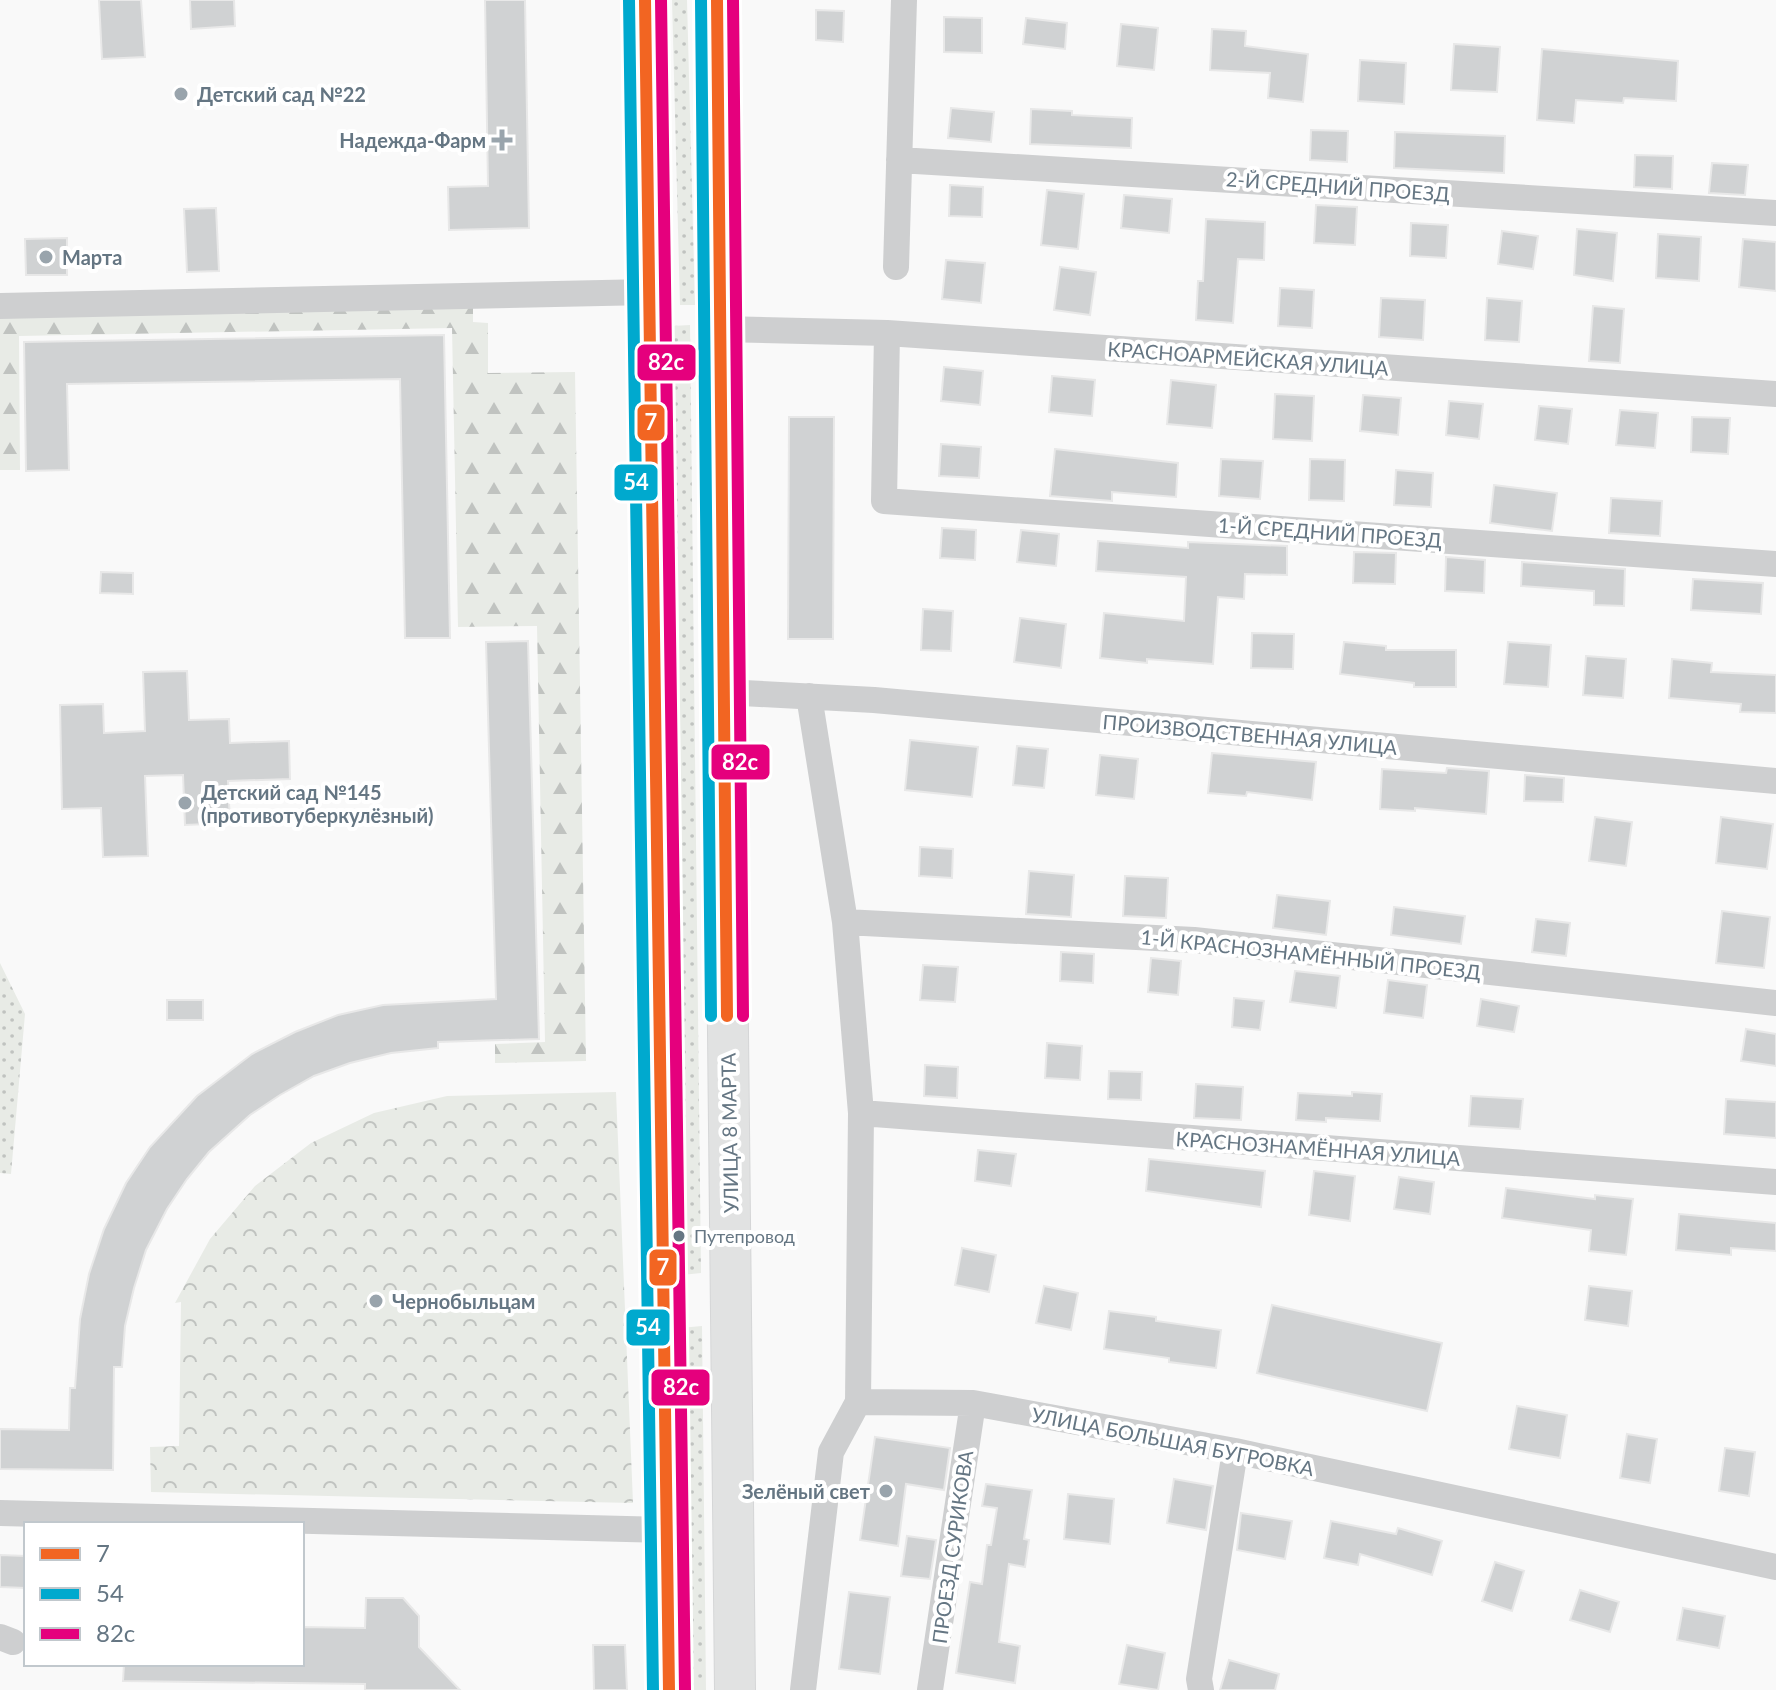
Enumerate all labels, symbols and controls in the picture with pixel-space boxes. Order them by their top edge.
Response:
place label: Детский сад №22 [197,82,366,106]
marker: Детский сад №22 [172,85,190,103]
place label: Надежда-Фарм [339,128,486,152]
marker: Надежда-Фарм [493,131,511,149]
street label: 2-Й СРЕДНИЙ ПРОЕЗД [1225,166,1451,206]
place label: Марта [62,245,122,269]
marker: Марта [37,248,55,266]
street label: КРАСНОАРМЕЙСКАЯ УЛИЦА [1107,336,1390,380]
line badge: 82с [636,343,697,382]
text: 82с [648,348,684,375]
line badge: 7 [636,403,666,442]
text: 7 [645,408,658,435]
line badge: 54 [613,463,659,502]
text: 54 [623,468,649,495]
street label: 1-Й СРЕДНИЙ ПРОЕЗД [1217,512,1443,552]
street label: ПРОИЗВОДСТВЕННАЯ УЛИЦА [1102,709,1399,759]
line badge: 82с [710,743,771,781]
text: 82с [722,748,758,775]
place label: Детский сад №145 (противотуберкулёзный) [201,780,434,827]
marker: Детский сад №145 (противотуберкулёзный) [176,794,194,812]
street label: 1-Й КРАСНОЗНАМЁННЫЙ ПРОЕЗД [1140,924,1483,984]
street label: УЛИЦА 8 МАРТА [716,1052,742,1213]
street label: КРАСНОЗНАМЁННАЯ УЛИЦА [1175,1126,1461,1170]
place label: Путепровод [694,1225,795,1247]
marker: Путепровод [671,1228,687,1244]
line badge: 7 [648,1248,678,1287]
text: 7 [657,1253,670,1280]
place label: Чернобыльцам [392,1289,535,1313]
marker: Чернобыльцам [367,1292,385,1310]
line badge: 54 [625,1308,671,1347]
text: 54 [635,1313,661,1340]
line badge: 82с [650,1368,711,1407]
text: 82с [663,1373,699,1400]
street label: УЛИЦА БОЛЬШАЯ БУГРОВКА [1030,1402,1317,1480]
street label: ПРОЕЗД СУРИКОВА [927,1448,977,1645]
place label: Зелёный свет [742,1479,871,1503]
marker: Зелёный свет [877,1482,895,1500]
legend [24,1522,304,1666]
text: 7 [96,1538,110,1567]
text: 54 [96,1578,124,1607]
text: 82с [96,1618,135,1647]

